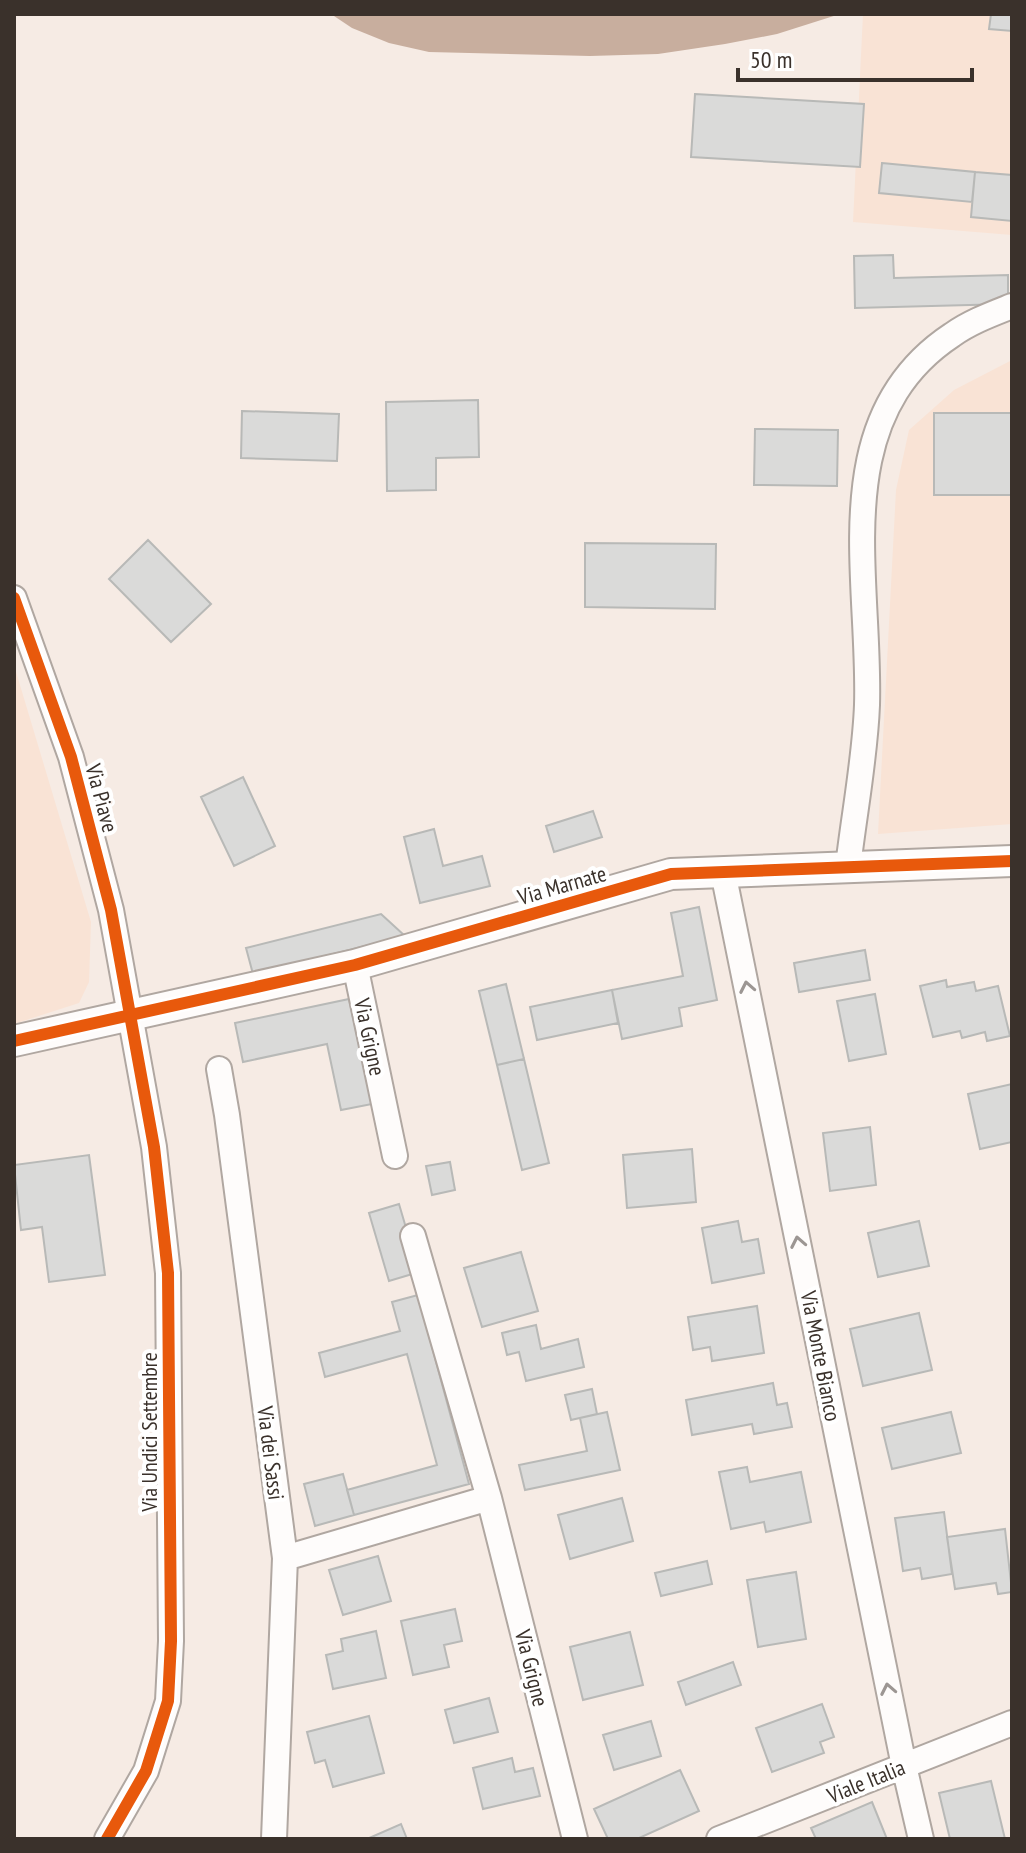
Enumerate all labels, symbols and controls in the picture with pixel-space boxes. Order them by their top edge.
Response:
scale bar [738,32,972,82]
text: 50 m [750,44,792,75]
street label: Via Piave [79,760,125,835]
street label: Via Marnate [514,859,609,911]
one-way arrow [739,981,756,994]
street label: Via Grigne [348,995,392,1078]
one-way arrow [790,1236,807,1250]
street label: Via Monte Bianco [794,1288,847,1423]
street label: Via Undici Settembre [135,1352,163,1513]
street label: Via dei Sassi [251,1403,291,1502]
street label: Via Grigne [509,1626,555,1709]
one-way arrow [880,1683,897,1697]
street label: Viale Italia [822,1753,909,1810]

